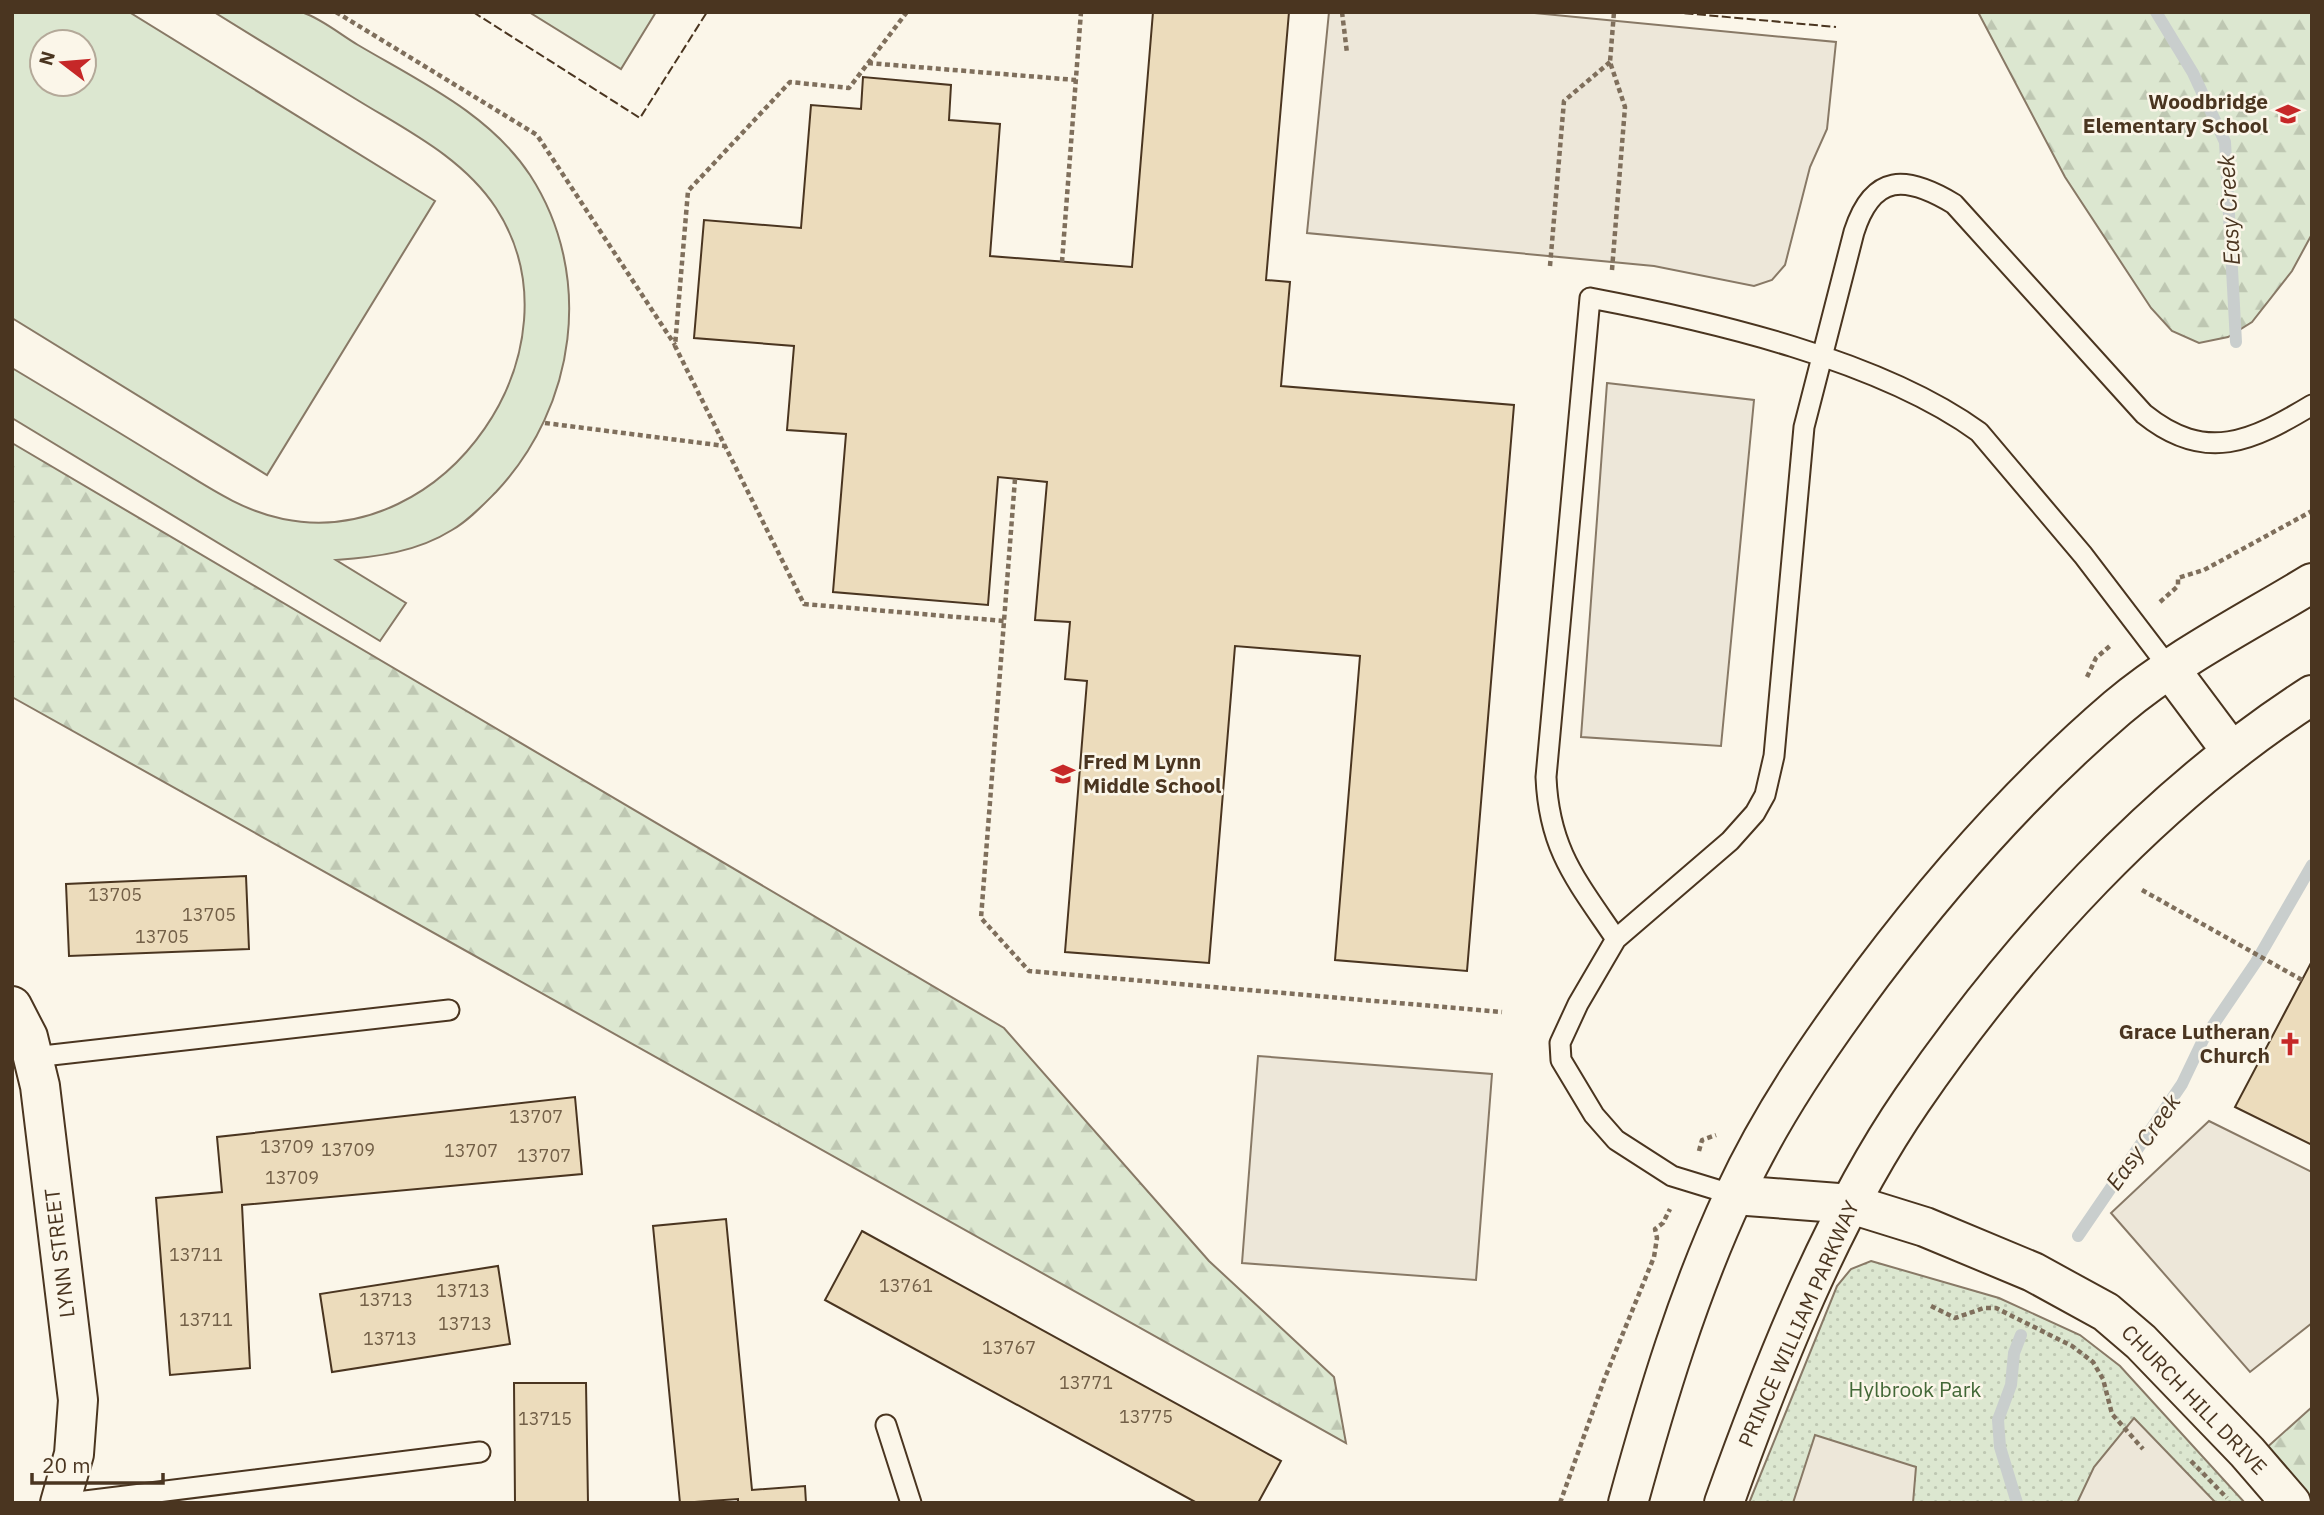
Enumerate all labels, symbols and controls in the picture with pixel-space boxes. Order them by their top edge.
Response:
north arrow [28,28,98,98]
text: N [33,48,60,68]
place label: Woodbridge Elementary School [2083,87,2268,139]
school or university icon: Woodbridge Elementary School [2274,100,2302,128]
water label: Easy Creek [2210,153,2246,266]
place label: Fred M Lynn Middle School [1083,747,1221,799]
school or university icon: Fred M Lynn Middle School [1049,760,1077,788]
house number: 13705 [88,883,142,906]
house number: 13705 [182,903,236,926]
house number: 13705 [135,925,189,948]
place label: Grace Lutheran Church [2119,1017,2270,1069]
church icon: Grace Lutheran Church [2276,1030,2304,1058]
water label: Easy Creek [2098,1087,2187,1195]
house number: 13707 [509,1105,563,1128]
house number: 13709 [260,1135,314,1158]
house number: 13709 [321,1138,375,1161]
house number: 13707 [444,1139,498,1162]
house number: 13707 [517,1144,571,1167]
house number: 13709 [265,1166,319,1189]
street label: LYNN STREET [37,1187,81,1319]
street label: PRINCE WILLIAM PARKWAY [1731,1196,1865,1451]
house number: 13711 [169,1243,223,1266]
house number: 13761 [879,1274,933,1297]
house number: 13713 [436,1279,490,1302]
house number: 13713 [359,1288,413,1311]
house number: 13711 [179,1308,233,1331]
house number: 13713 [438,1312,492,1335]
street label: CHURCH HILL DRIVE [2116,1318,2274,1480]
house number: 13713 [363,1327,417,1350]
house number: 13767 [982,1336,1036,1359]
house number: 13771 [1059,1371,1113,1394]
park label: Hylbrook Park [1849,1375,1981,1403]
house number: 13775 [1119,1405,1173,1428]
house number: 13715 [518,1407,572,1430]
scale bar [32,1442,163,1486]
text: 20 m [42,1451,91,1479]

